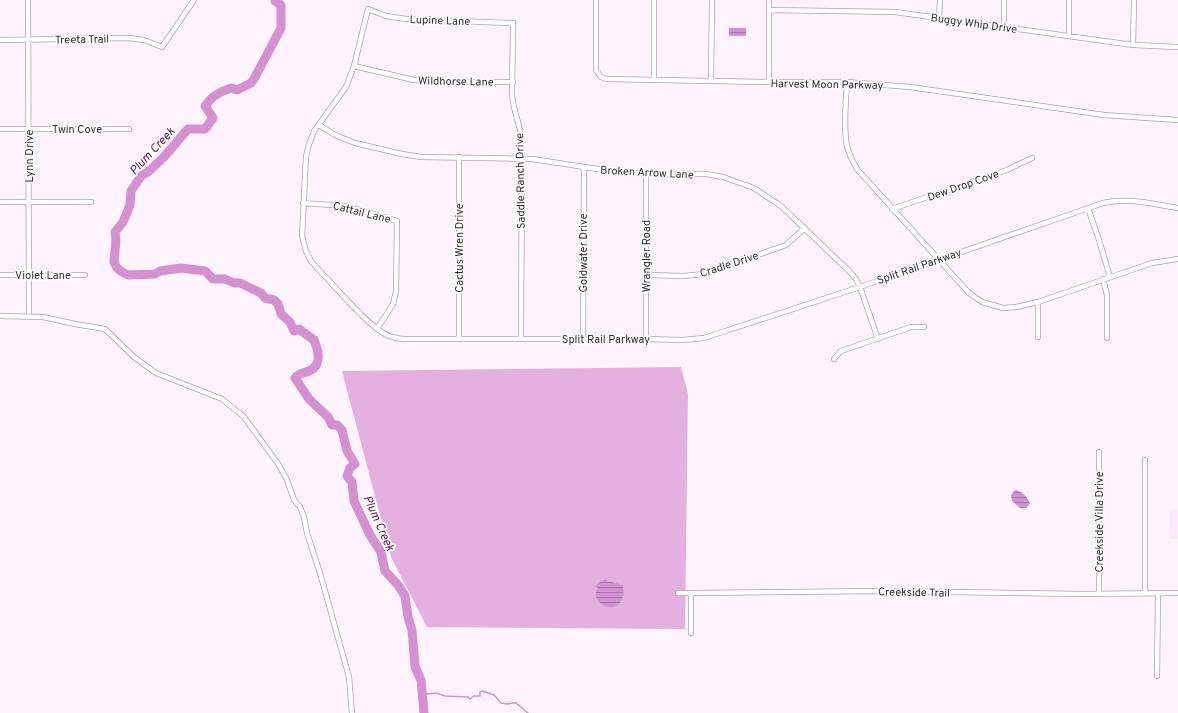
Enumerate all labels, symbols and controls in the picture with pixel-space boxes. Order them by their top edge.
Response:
street label: Buggy Whip Drive [930,11,1018,37]
street label: Lupine Lane [409,13,471,29]
street label: Treeta Trail [55,33,109,47]
street label: Wildhorse Lane [418,74,494,90]
street label: Harvest Moon Parkway [770,77,884,93]
street label: Twin Cove [52,123,102,137]
water label: Plum Creek [127,124,180,179]
street label: Lynn Drive [23,130,37,182]
street label: Saddle Ranch Drive [513,133,529,229]
street label: Broken Arrow Lane [600,164,694,182]
street label: Dew Drop Cove [926,167,1001,205]
street label: Cattail Lane [331,199,392,227]
street label: Cactus Wren Drive [453,203,467,293]
street label: Goldwater Drive [577,213,591,293]
street label: Wrangler Road [640,220,654,292]
street label: Split Rail Parkway [875,246,964,288]
street label: Cradle Drive [698,249,760,281]
street label: Violet Lane [15,269,71,283]
street label: Split Rail Parkway [562,333,650,347]
street label: Creekside Villa Drive [1093,471,1107,573]
water label: Plum Creek [359,493,398,555]
street label: Creekside Trail [878,585,950,601]

